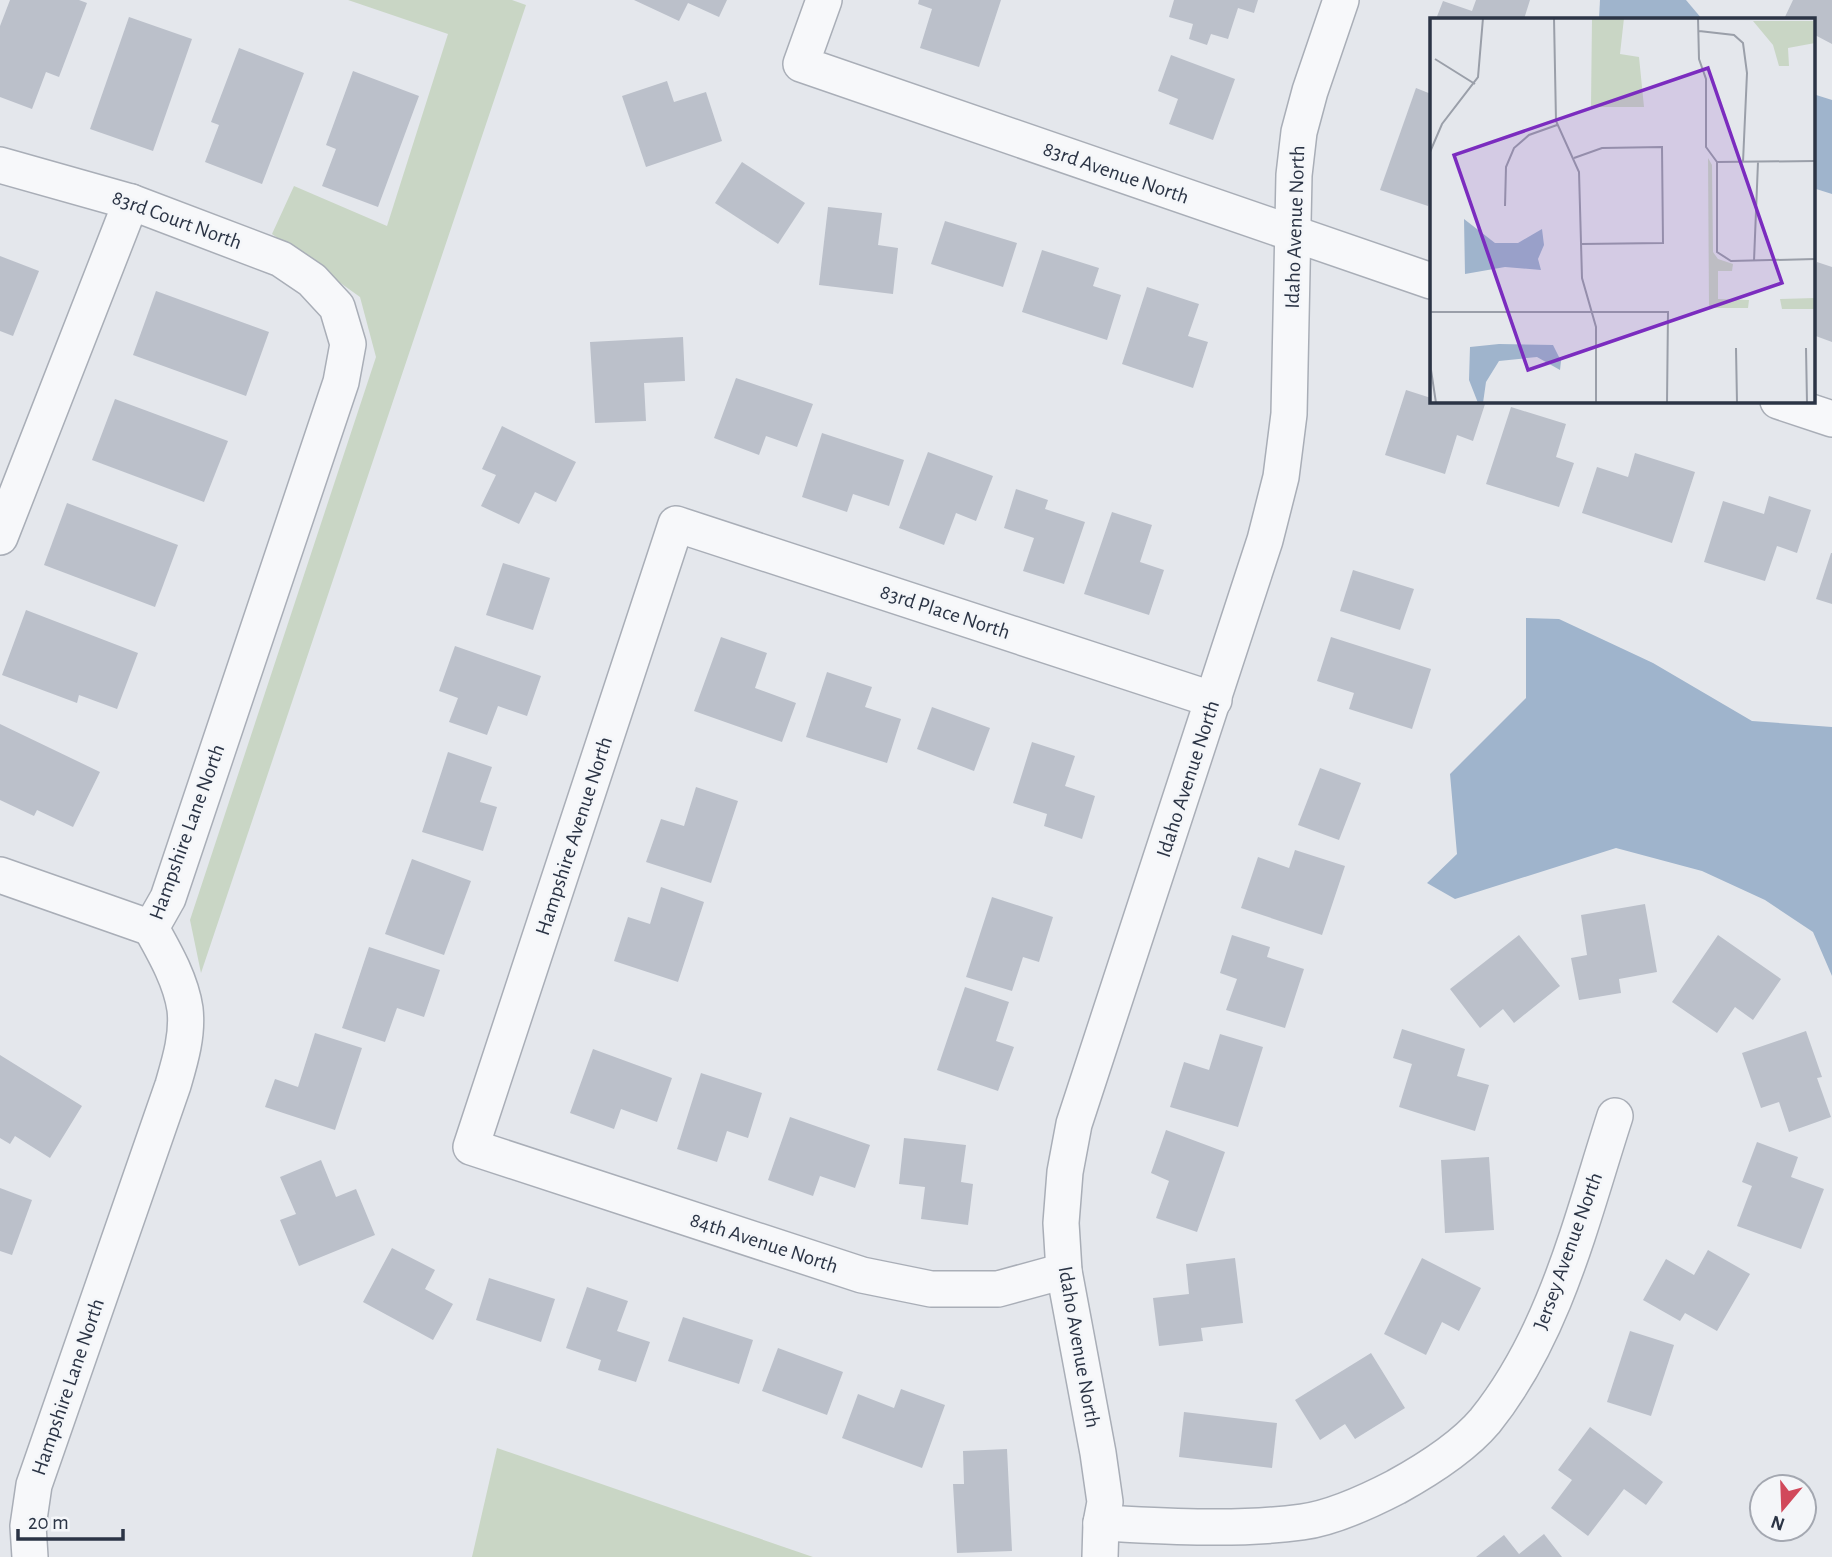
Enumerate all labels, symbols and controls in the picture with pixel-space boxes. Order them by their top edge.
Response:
inset map [1430,18,1814,402]
street label: 83rd Avenue North [1040,138,1192,208]
street label: Idaho Avenue North [1282,145,1308,309]
street label: 83rd Court North [109,187,245,253]
street label: 83rd Place North [877,581,1013,643]
street label: Idaho Avenue North [1153,698,1223,860]
street label: Hampshire Avenue North [532,734,616,938]
street label: Hampshire Lane North [145,741,229,923]
street label: Jersey Avenue North [1530,1170,1606,1332]
street label: 84th Avenue North [687,1209,841,1277]
street label: Idaho Avenue North [1054,1265,1104,1429]
street label: Hampshire Lane North [28,1296,108,1478]
north arrow [1748,1473,1818,1543]
scale bar [18,1498,122,1542]
text: 20 m [28,1512,69,1533]
text: N [1769,1512,1787,1534]

